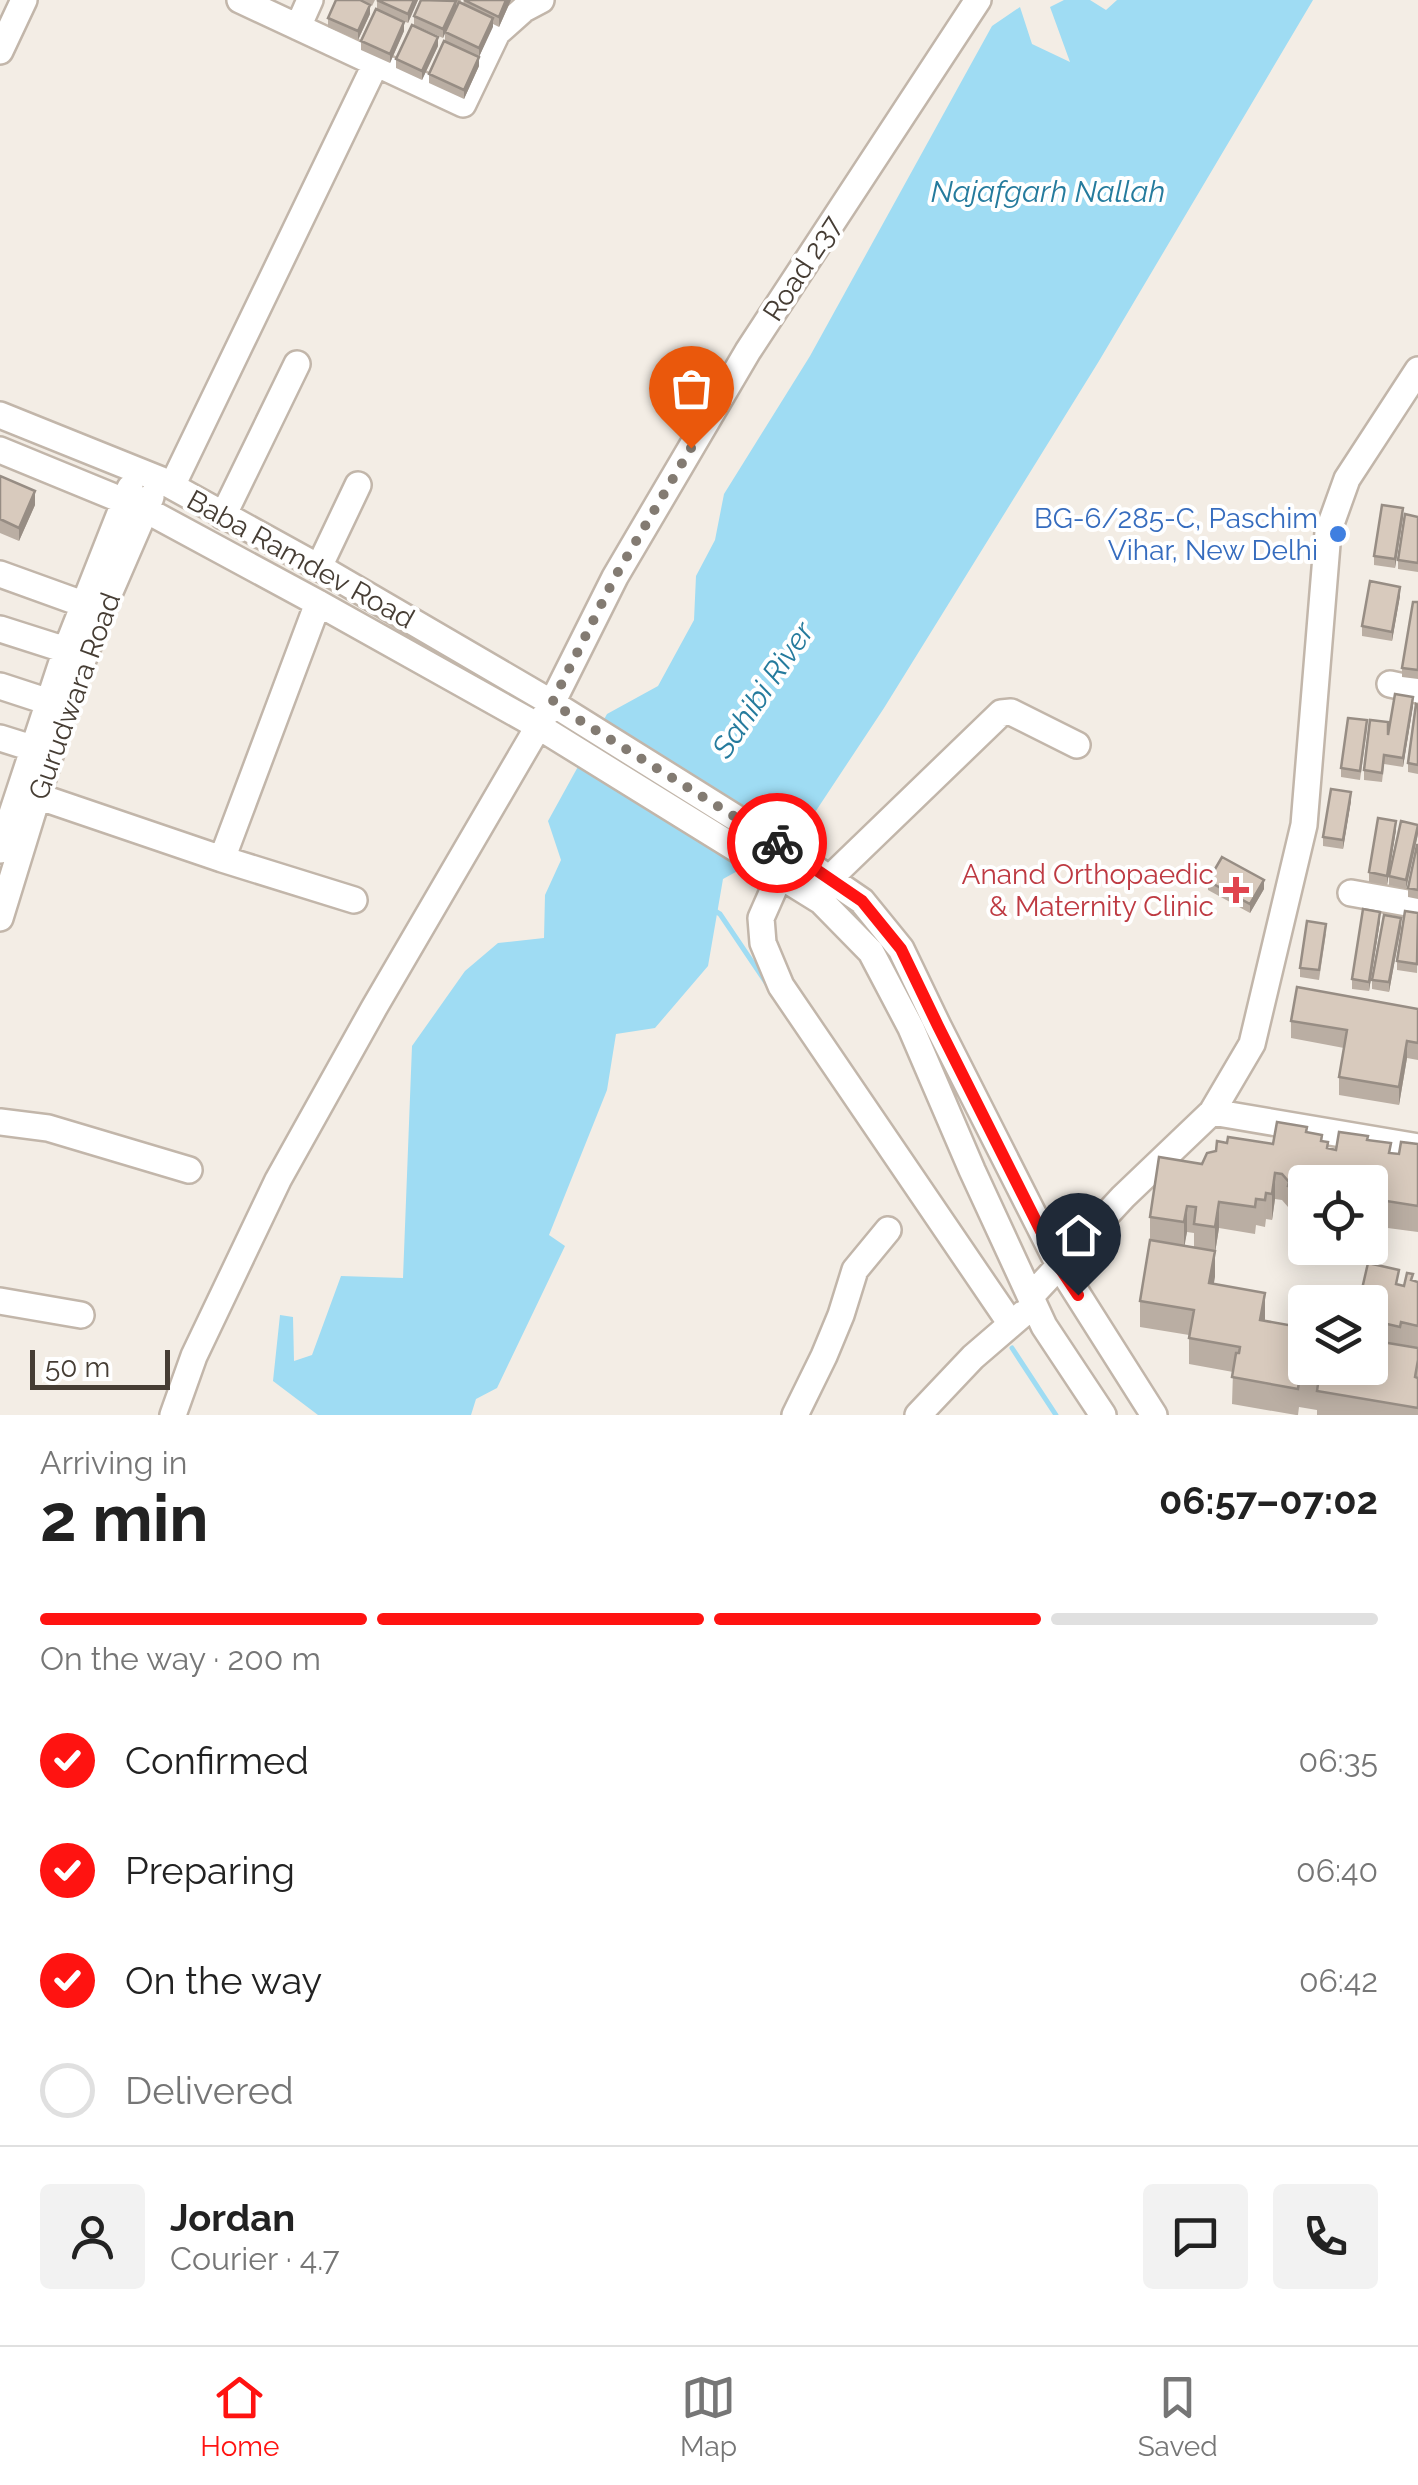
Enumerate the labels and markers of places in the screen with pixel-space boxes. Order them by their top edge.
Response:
pin [649,346,734,449]
place label: BG-6/285-C, Paschim Vihar, New Delhi [1034,502,1318,567]
marker: BG-6/285-C, Paschim Vihar, New Delhi [1327,523,1349,545]
place label: Anand Orthopaedic & Maternity Clinic [962,858,1214,923]
marker: Anand Orthopaedic & Maternity Clinic [1223,877,1249,903]
pin [1036,1193,1121,1296]

